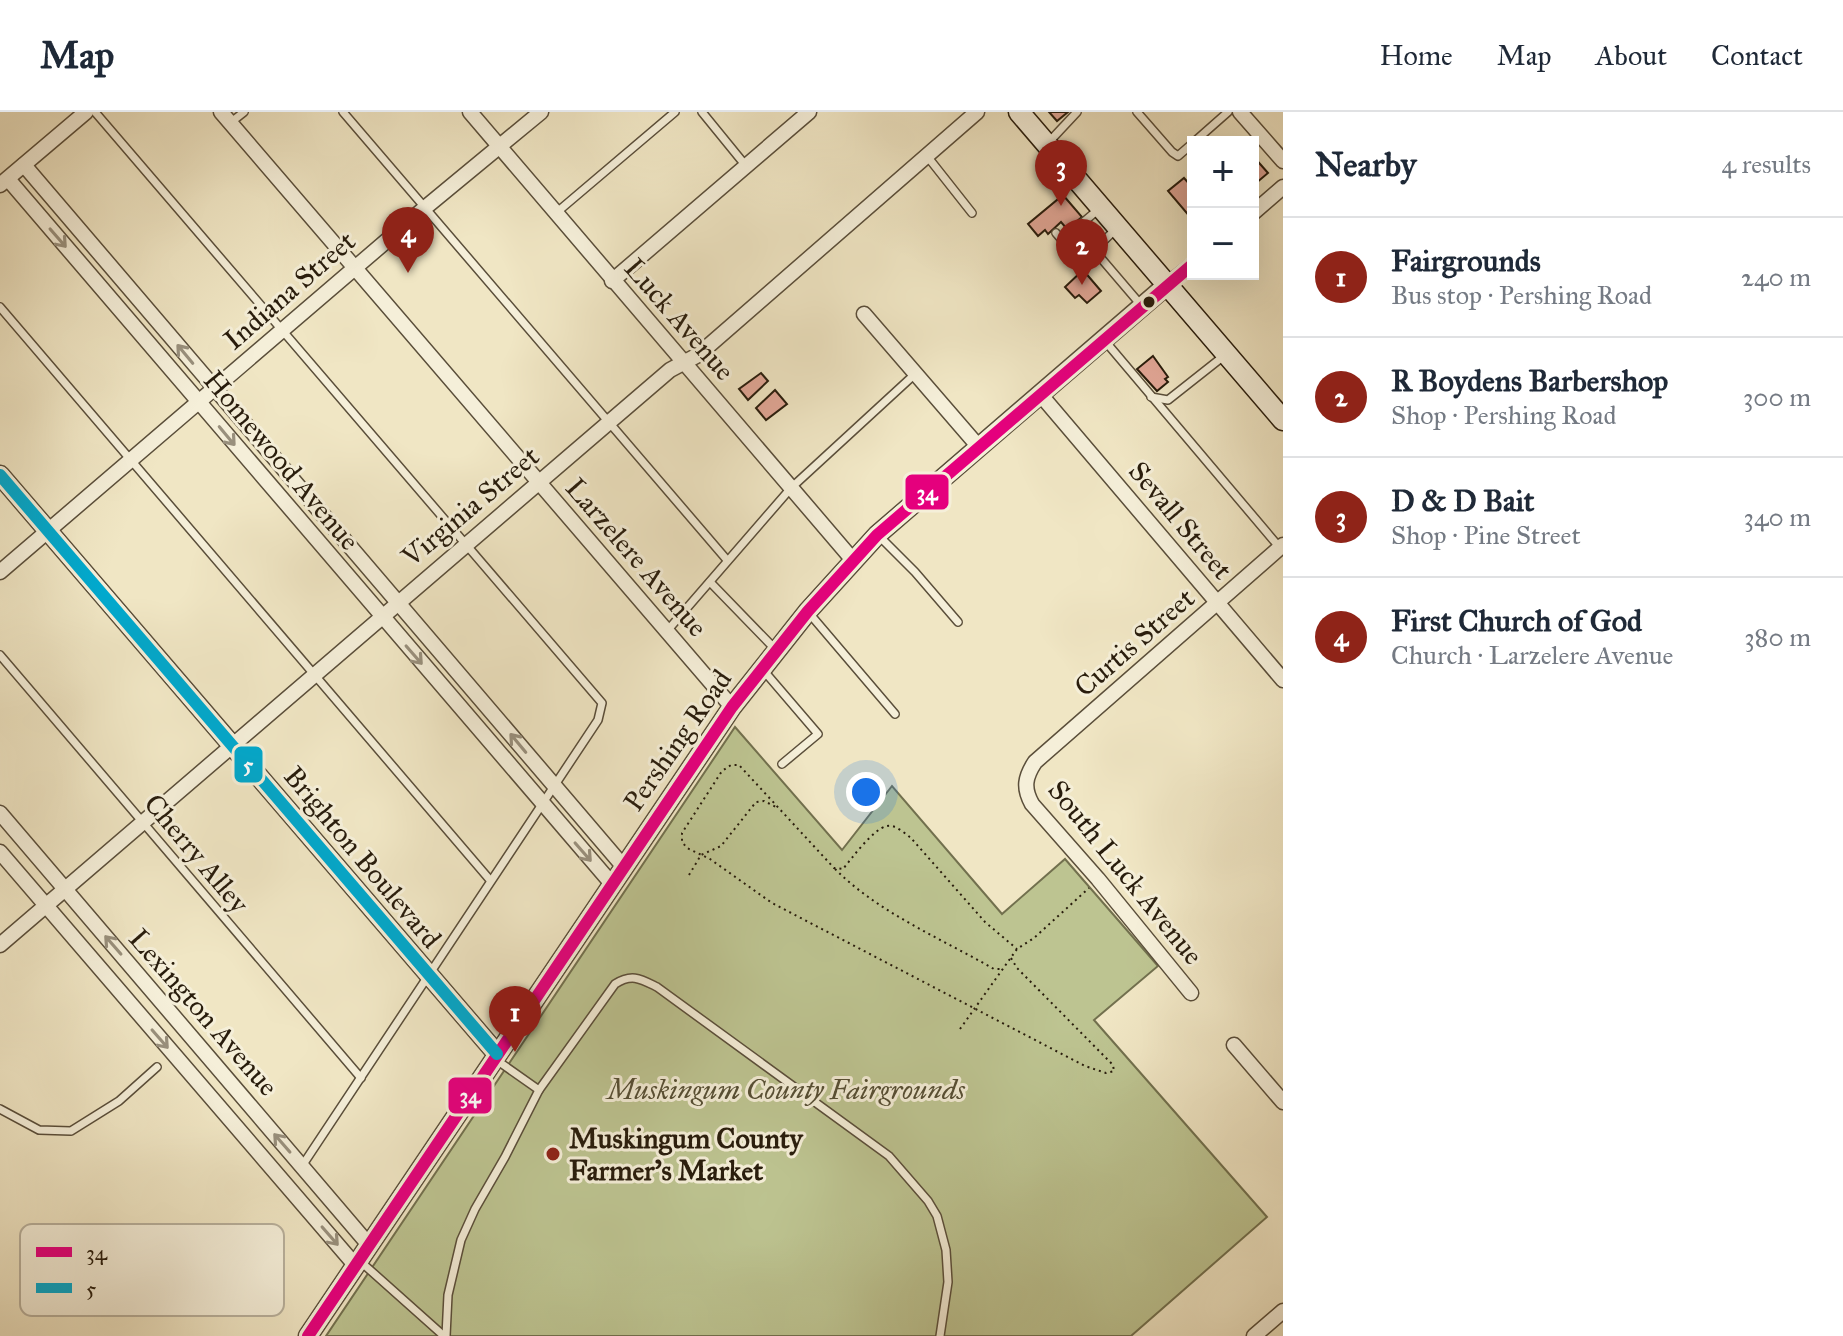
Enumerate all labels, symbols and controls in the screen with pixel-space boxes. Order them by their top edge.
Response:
text: Map [40,32,114,78]
text: Home [1380,38,1453,73]
text: Map [1497,38,1551,73]
text: About [1595,38,1667,73]
text: Contact [1711,38,1803,73]
map controls [1187,136,1259,280]
button: + [1187,136,1259,208]
pin: 3 [1035,140,1087,206]
text: Nearby [1315,144,1417,185]
text: 4 results [1722,148,1811,180]
pin: 4 [382,207,434,273]
button: − [1187,208,1259,280]
pin: 2 [1056,219,1108,285]
street label: Indiana Street [216,224,362,357]
one-way arrow [49,227,67,248]
text: Fairgrounds [1391,243,1541,279]
street label: Luck Avenue [617,251,742,388]
text: 1 [1336,261,1346,293]
text: 240 m [1741,261,1811,293]
text: Bus stop · Pershing Road [1391,279,1652,311]
unlabelled marker [1141,294,1157,310]
one-way arrow [176,344,194,364]
street label: Homewood Avenue [196,363,367,557]
text: R Boydens Barbershop [1391,363,1668,399]
text: 2 [1335,381,1347,413]
text: 300 m [1743,381,1811,413]
text: Shop · Pershing Road [1391,399,1617,431]
one-way arrow [218,425,236,446]
street label: Virginia Street [394,439,546,575]
street label: Sevall Street [1121,454,1240,587]
street label: Larzelere Avenue [558,471,715,644]
line badge: 34 [904,473,950,511]
text: 34 [916,479,939,506]
text: D & D Bait [1391,483,1534,519]
text: 3 [1336,501,1346,533]
text: 340 m [1744,501,1811,533]
text: Shop · Pine Street [1391,519,1581,551]
street label: Curtis Street [1067,581,1202,704]
text: First Church of God [1391,603,1642,639]
text: 4 [1334,621,1348,653]
text: 380 m [1744,621,1811,653]
text: Church · Larzelere Avenue [1391,639,1673,671]
one-way arrow [405,645,423,665]
street label: Pershing Road [616,663,739,818]
one-way arrow [509,733,527,753]
line badge: 5 [233,745,264,784]
text: 5 [243,751,254,778]
street label: Brighton Boulevard [276,759,449,955]
your location [846,772,886,812]
street label: South Luck Avenue [1040,773,1211,972]
street label: Cherry Alley [137,787,257,921]
one-way arrow [574,842,592,862]
street label: Lexington Avenue [121,922,286,1103]
one-way arrow [104,936,122,956]
pin: 1 [489,986,541,1052]
one-way arrow [151,1028,169,1048]
park label: Muskingum County Fairgrounds [604,1072,966,1107]
line badge: 34 [447,1076,493,1115]
text: 34 [459,1082,482,1109]
place label: Muskingum County Farmer's Market [569,1121,804,1188]
one-way arrow [273,1133,291,1153]
marker: Muskingum County Farmer's Market [544,1145,562,1163]
legend [20,1224,284,1316]
one-way arrow [321,1225,339,1246]
text: 34 [86,1239,108,1266]
text: 5 [86,1275,96,1302]

